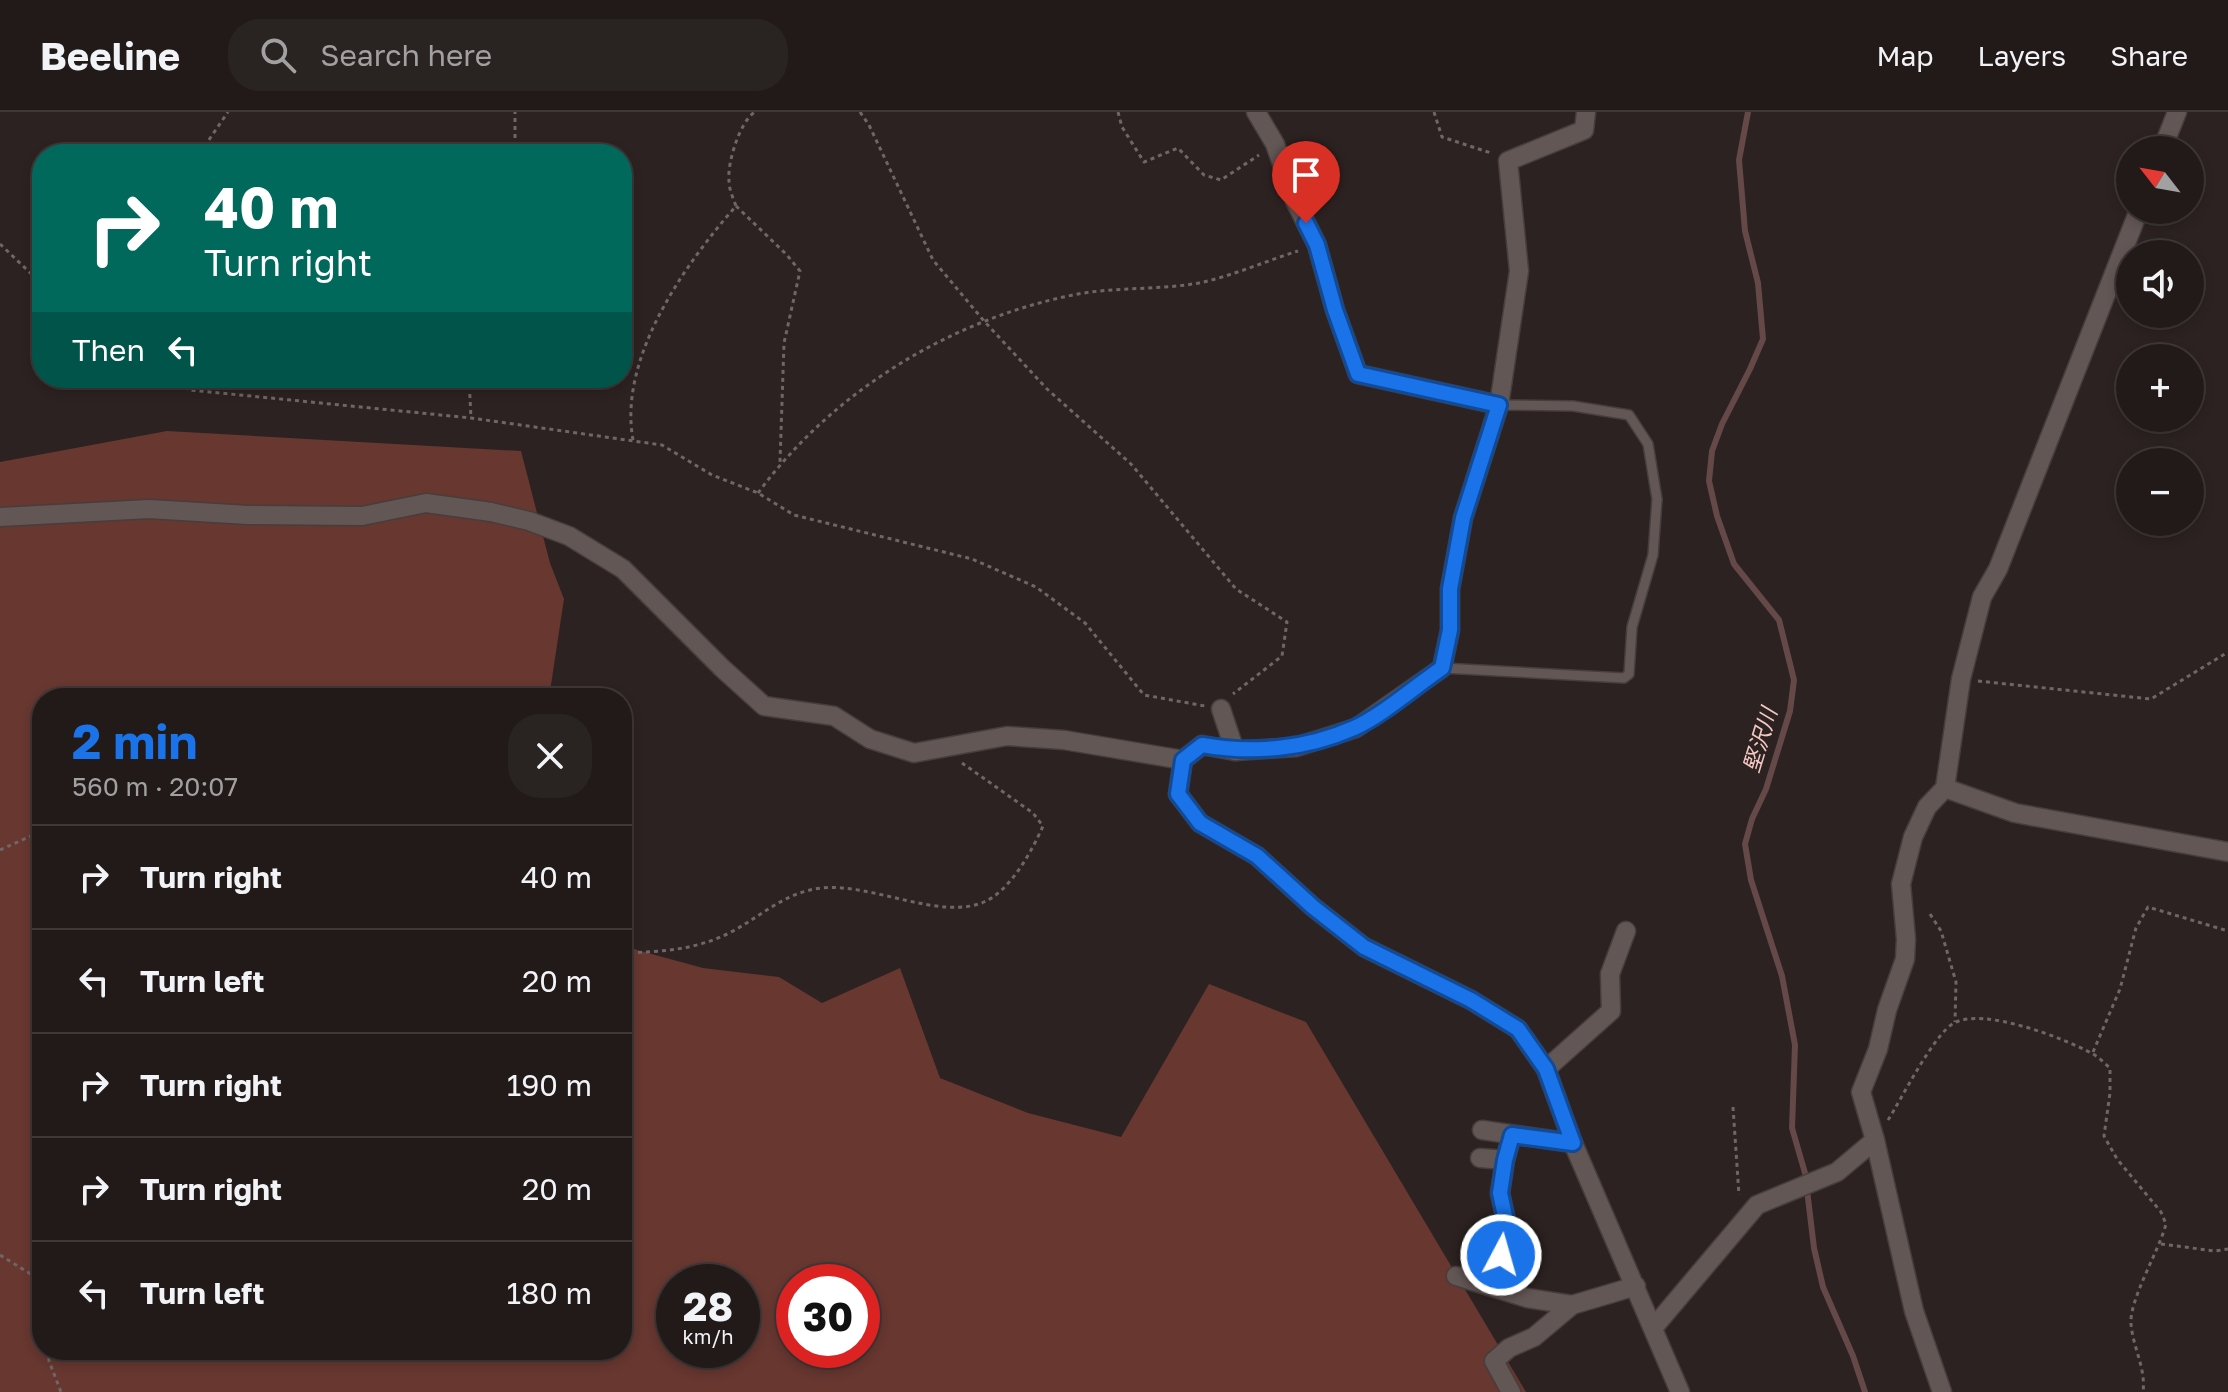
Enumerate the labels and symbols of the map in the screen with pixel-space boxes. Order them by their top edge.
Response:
north arrow [2116,136,2204,224]
pin [1272,141,1340,223]
water label: 堅沢川 [1737,702,1783,775]
position arrow [1459,1213,1543,1297]
speed limit sign: 30 [776,1264,880,1368]

